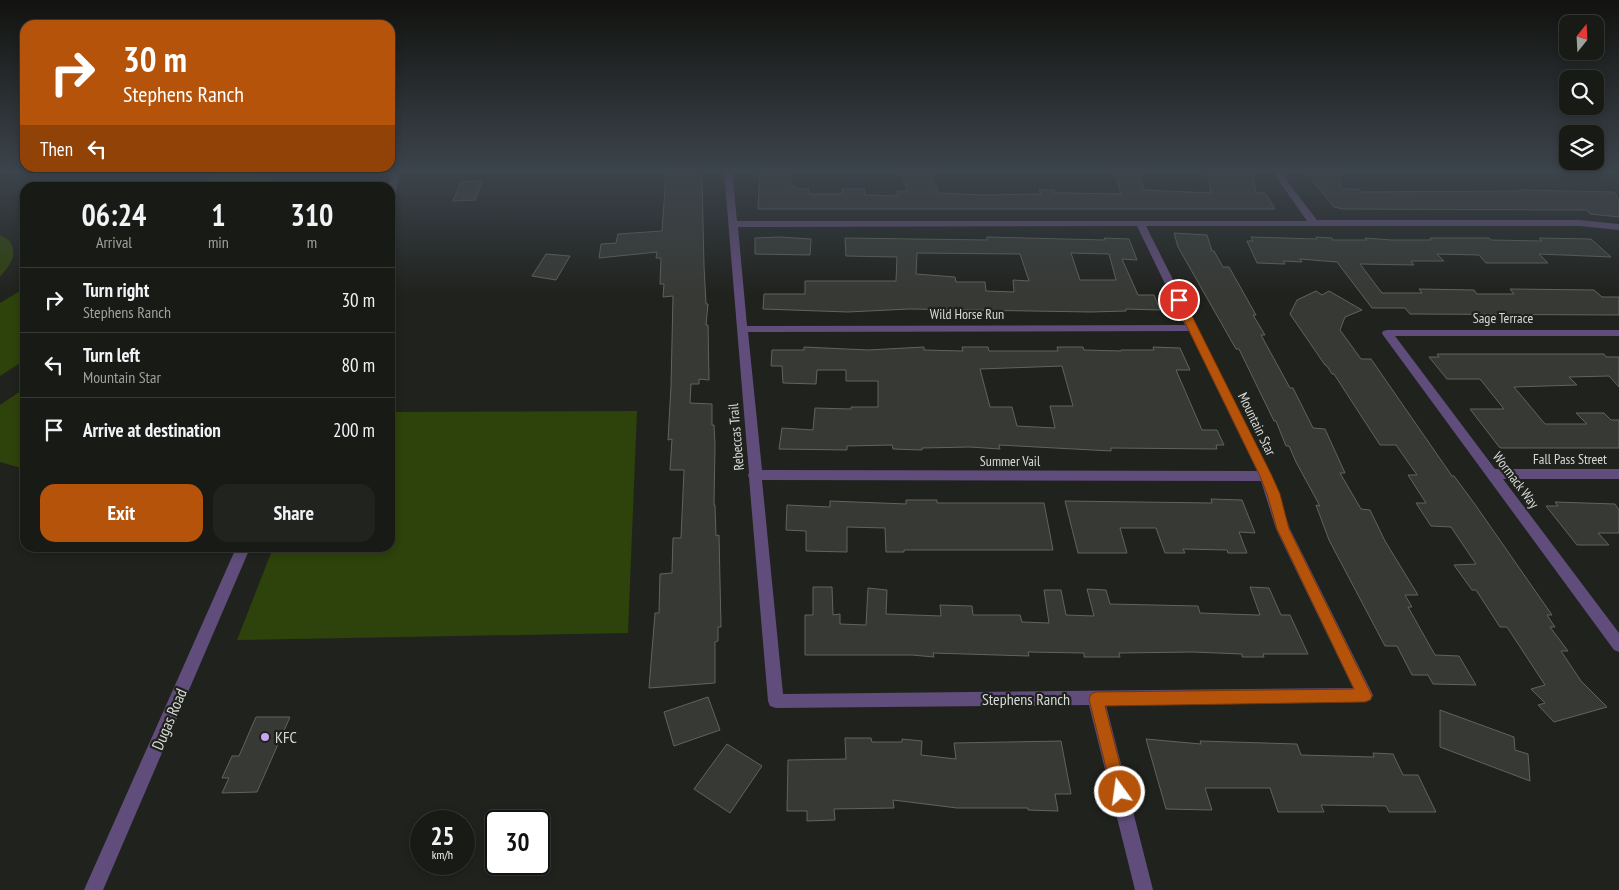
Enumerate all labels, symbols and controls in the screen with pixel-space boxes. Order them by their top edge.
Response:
north arrow [1559,15,1604,60]
map controls [1559,15,1604,170]
text: 30 m [123,36,187,82]
icon: right [40,40,105,105]
button: search [1559,70,1604,115]
text: Stephens Ranch [123,80,244,108]
button: layers [1559,125,1604,170]
icon: left [83,135,111,163]
text: Then [40,137,73,161]
text: 06:24 [82,195,146,234]
text: 1 [211,195,226,234]
text: 310 [290,195,333,234]
text: Arrival [96,232,132,252]
text: min [208,232,229,252]
text: m [307,232,317,252]
text: Turn right [83,278,149,302]
pin [1158,279,1200,321]
icon: right [40,286,68,314]
icon: arrive [1165,286,1193,314]
text: 30 m [342,288,375,312]
text: Stephens Ranch [83,302,171,322]
street label: Wild Horse Run [930,305,1004,323]
street label: Sage Terrace [1473,309,1533,327]
text: Turn left [83,343,140,367]
icon: left [40,351,68,379]
text: 80 m [342,353,375,377]
text: Mountain Star [83,367,161,387]
street label: Mountain Star [1234,389,1280,459]
street label: Rebeccas Trail [724,402,748,471]
icon: arrive [40,416,68,444]
text: Arrive at destination [83,418,221,442]
text: 200 m [333,418,375,442]
street label: Wormack Way [1489,448,1544,512]
street label: Fall Pass Street [1533,450,1607,468]
street label: Summer Vail [980,452,1041,470]
button: Exit [40,484,203,542]
button: Share [213,484,375,542]
street label: Dugas Road [147,685,191,753]
street label: Stephens Ranch [982,689,1070,709]
place label: KFC [275,727,297,747]
marker: KFC [259,731,271,743]
position arrow [1093,765,1145,817]
speed limit sign: 30 [485,810,550,875]
text: 25 [431,820,454,852]
text: km/h [432,847,453,862]

